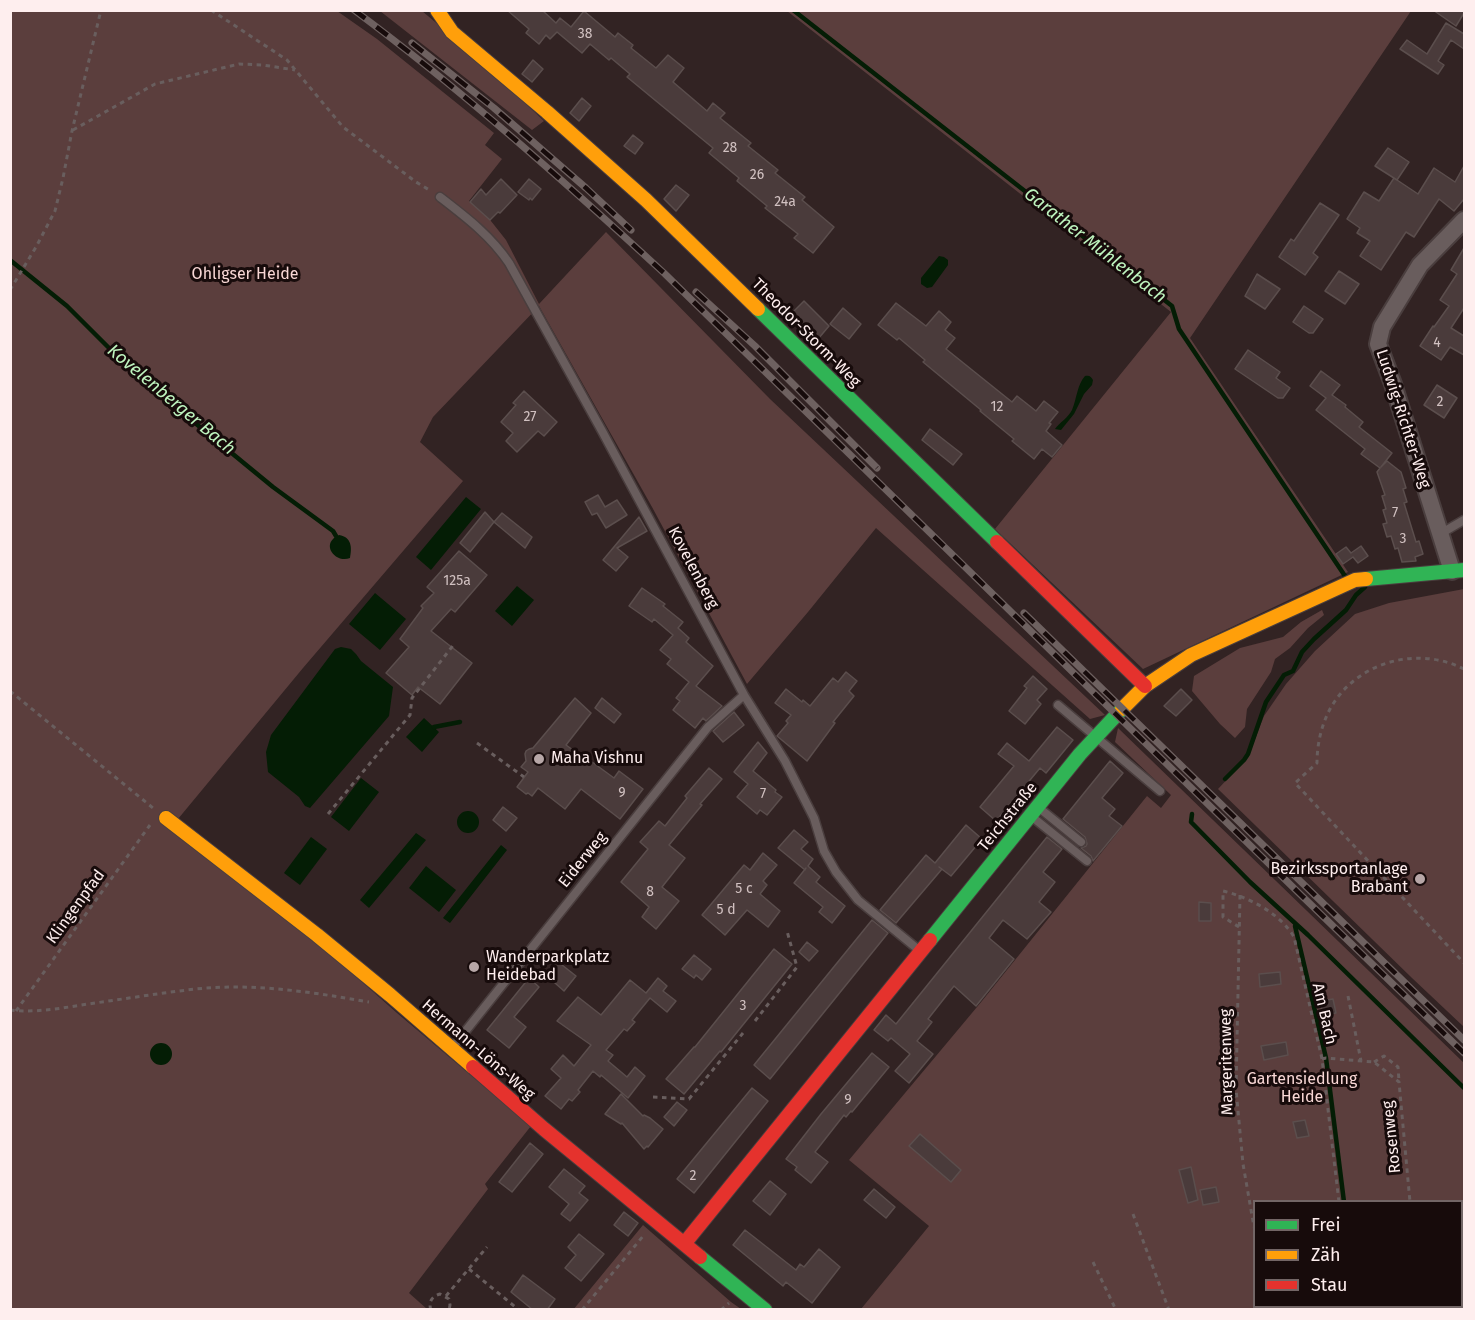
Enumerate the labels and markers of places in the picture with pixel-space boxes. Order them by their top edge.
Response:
place label: Maha Vishnu [551,749,643,769]
marker: Maha Vishnu [532,752,546,766]
place label: Bezirkssportanlage Brabant [1270,860,1408,898]
marker: Bezirkssportanlage Brabant [1413,872,1427,886]
place label: Wanderparkplatz Heidebad [486,948,609,986]
marker: Wanderparkplatz Heidebad [467,960,481,974]

